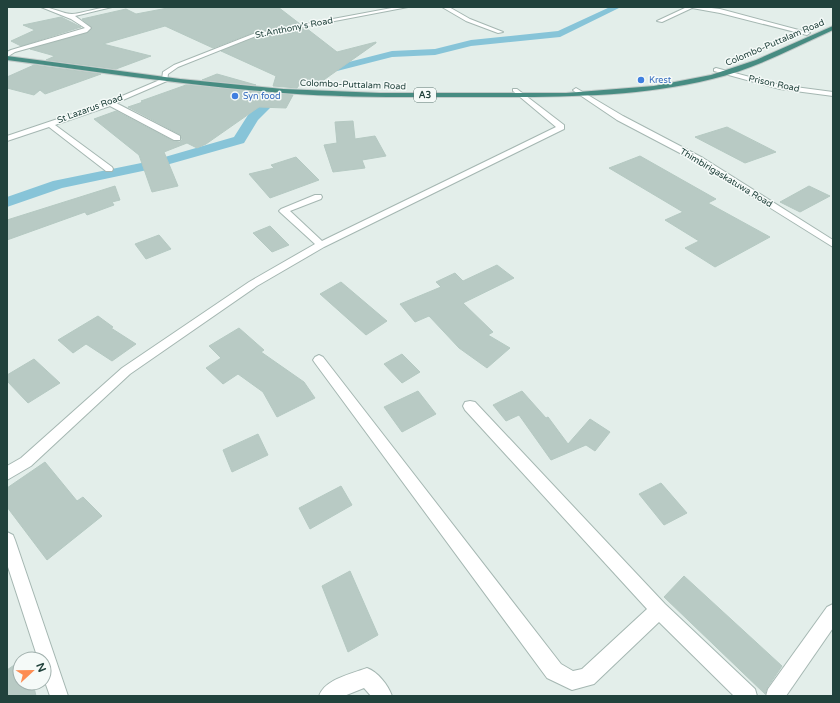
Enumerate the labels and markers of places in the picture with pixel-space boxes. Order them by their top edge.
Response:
marker: Krest [636,75,646,85]
place label: Krest [649,75,672,86]
marker: Syn food [230,91,240,101]
place label: Syn food [243,91,281,102]

